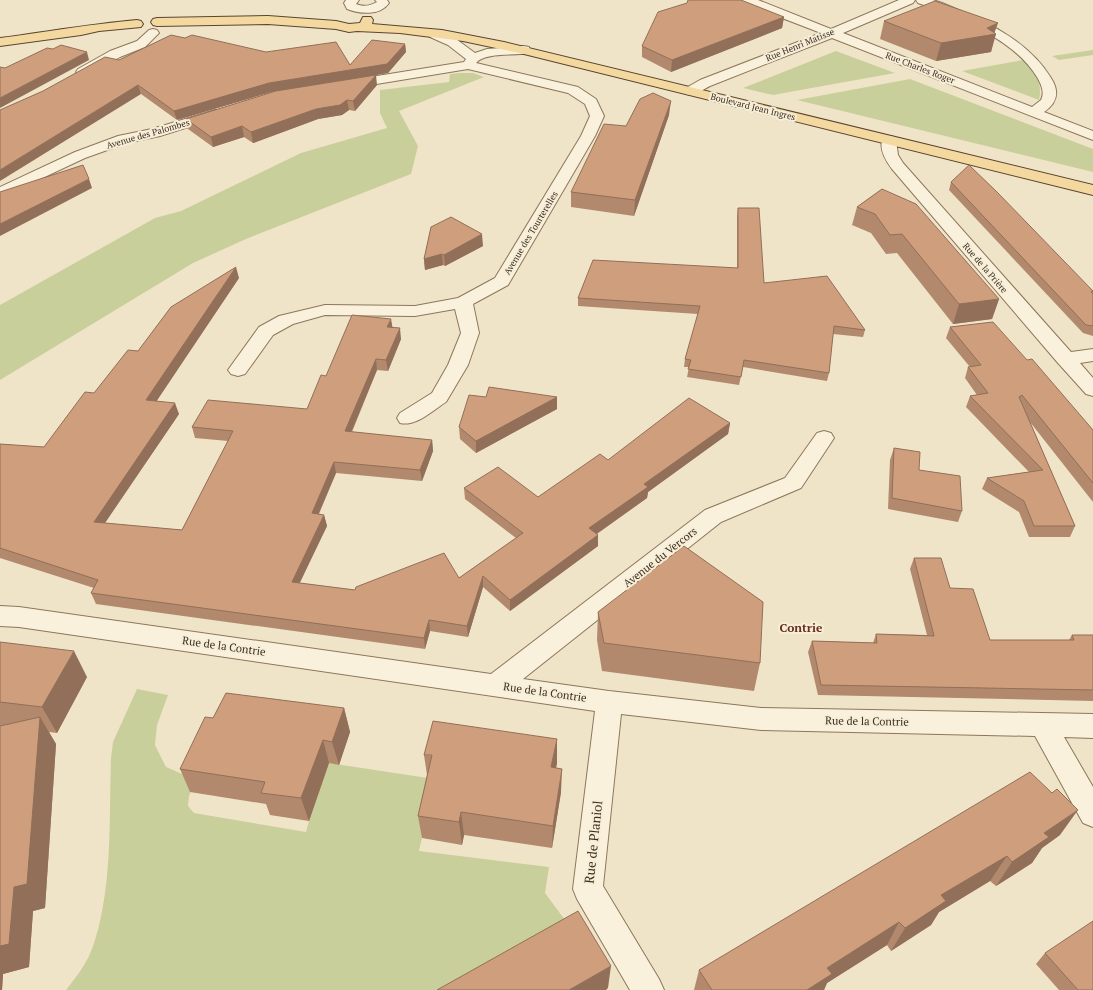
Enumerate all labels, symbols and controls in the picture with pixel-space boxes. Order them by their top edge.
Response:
street label: Rue Henri Matisse [764,26,837,64]
street label: Rue Charles Roger [884,49,957,87]
street label: Boulevard Jean Ingres [709,91,797,123]
street label: Avenue des Palombes [105,116,191,152]
street label: Avenue des Tourterelles [501,189,561,277]
street label: Rue de la Prière [960,240,1010,296]
street label: Avenue du Vercors [620,524,700,590]
district label: Contrie [780,620,823,635]
street label: Rue de la Contrie [181,633,267,659]
street label: Rue de la Contrie [502,679,588,705]
street label: Rue de la Contrie [825,713,910,729]
street label: Rue de Planiol [580,800,606,884]

